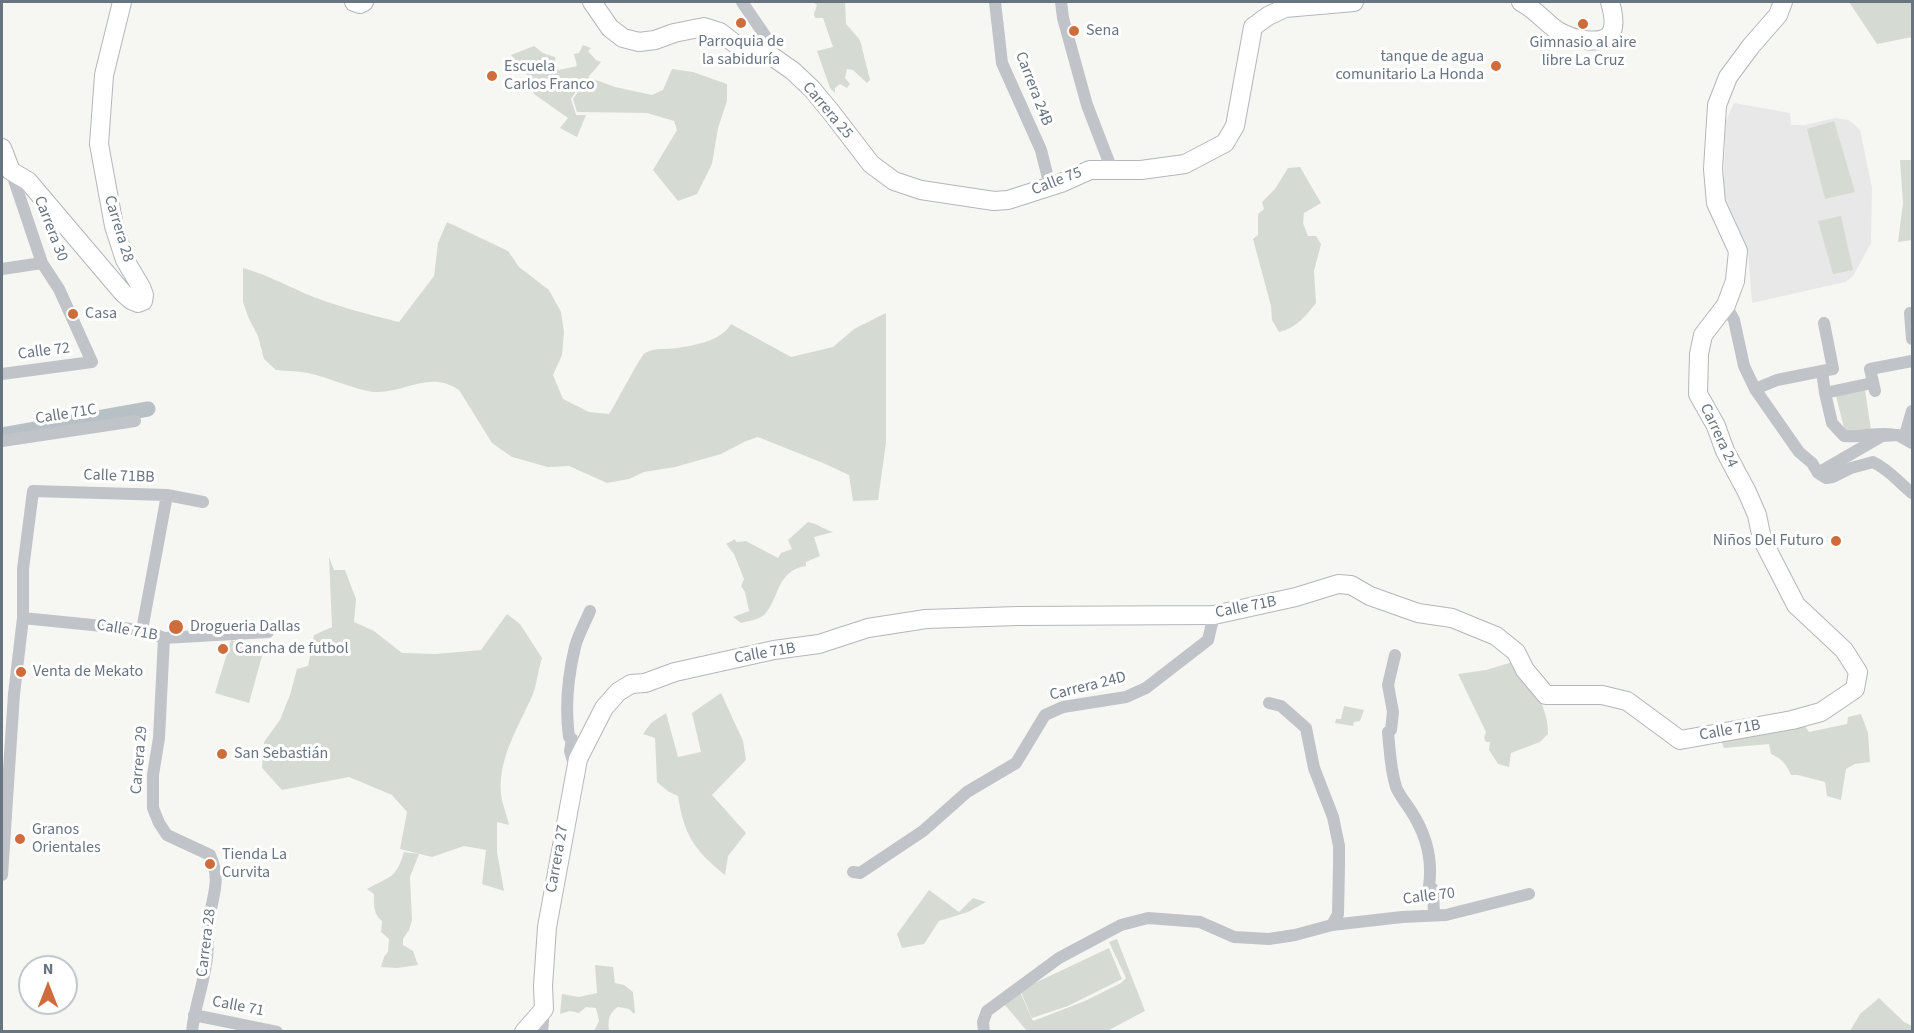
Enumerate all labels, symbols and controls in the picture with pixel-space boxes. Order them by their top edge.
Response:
marker: Parroquia de la sabiduría [734,16,748,30]
marker: Gimnasio al aire libre La Cruz [1576,17,1590,31]
place label: Sena [1086,21,1119,41]
marker: Sena [1067,24,1081,38]
place label: Parroquia de la sabiduría [698,32,784,70]
place label: Gimnasio al aire libre La Cruz [1529,33,1637,71]
place label: tanque de agua comunitario La Honda [1335,47,1484,85]
street label: Carrera 24B [1010,49,1056,129]
place label: Escuela Carlos Franco [504,57,595,95]
marker: tanque de agua comunitario La Honda [1489,59,1503,73]
marker: Escuela Carlos Franco [485,69,499,83]
street label: Carrera 25 [798,79,856,143]
street label: Calle 75 [1029,164,1085,200]
street label: Carrera 28 [99,193,137,265]
street label: Carrera 30 [29,194,71,264]
place label: Casa [85,304,117,324]
marker: Casa [66,307,80,321]
street label: Calle 72 [17,339,71,365]
street label: Calle 71C [34,401,98,429]
street label: Carrera 24 [1695,401,1741,471]
street label: Calle 71BB [83,466,155,488]
place label: Niños Del Futuro [1713,531,1824,551]
marker: Niños Del Futuro [1829,534,1843,548]
street label: Calle 71B [1214,593,1278,623]
street label: Calle 71B [95,616,159,646]
place label: Drogueria Dallas [190,617,300,637]
marker: Drogueria Dallas [167,618,185,636]
place label: Cancha de futbol [235,639,349,659]
street label: Calle 71B [733,639,797,669]
marker: Cancha de futbol [216,642,230,656]
place label: Venta de Mekato [33,662,143,682]
marker: Venta de Mekato [14,665,28,679]
street label: Carrera 24D [1048,668,1128,706]
street label: Calle 71B [1698,716,1762,746]
street label: Carrera 29 [127,725,153,795]
place label: San Sebastián [234,744,328,764]
marker: San Sebastián [215,747,229,761]
place label: Granos Orientales [32,820,101,858]
street label: Carrera 27 [543,824,573,894]
marker: Granos Orientales [13,832,27,846]
place label: Tienda La Curvita [222,845,287,883]
marker: Tienda La Curvita [203,857,217,871]
street label: Calle 70 [1402,884,1456,910]
street label: Carrera 28 [193,908,221,978]
north arrow [18,955,78,1015]
text: N [43,958,53,980]
street label: Calle 71 [210,993,266,1021]

